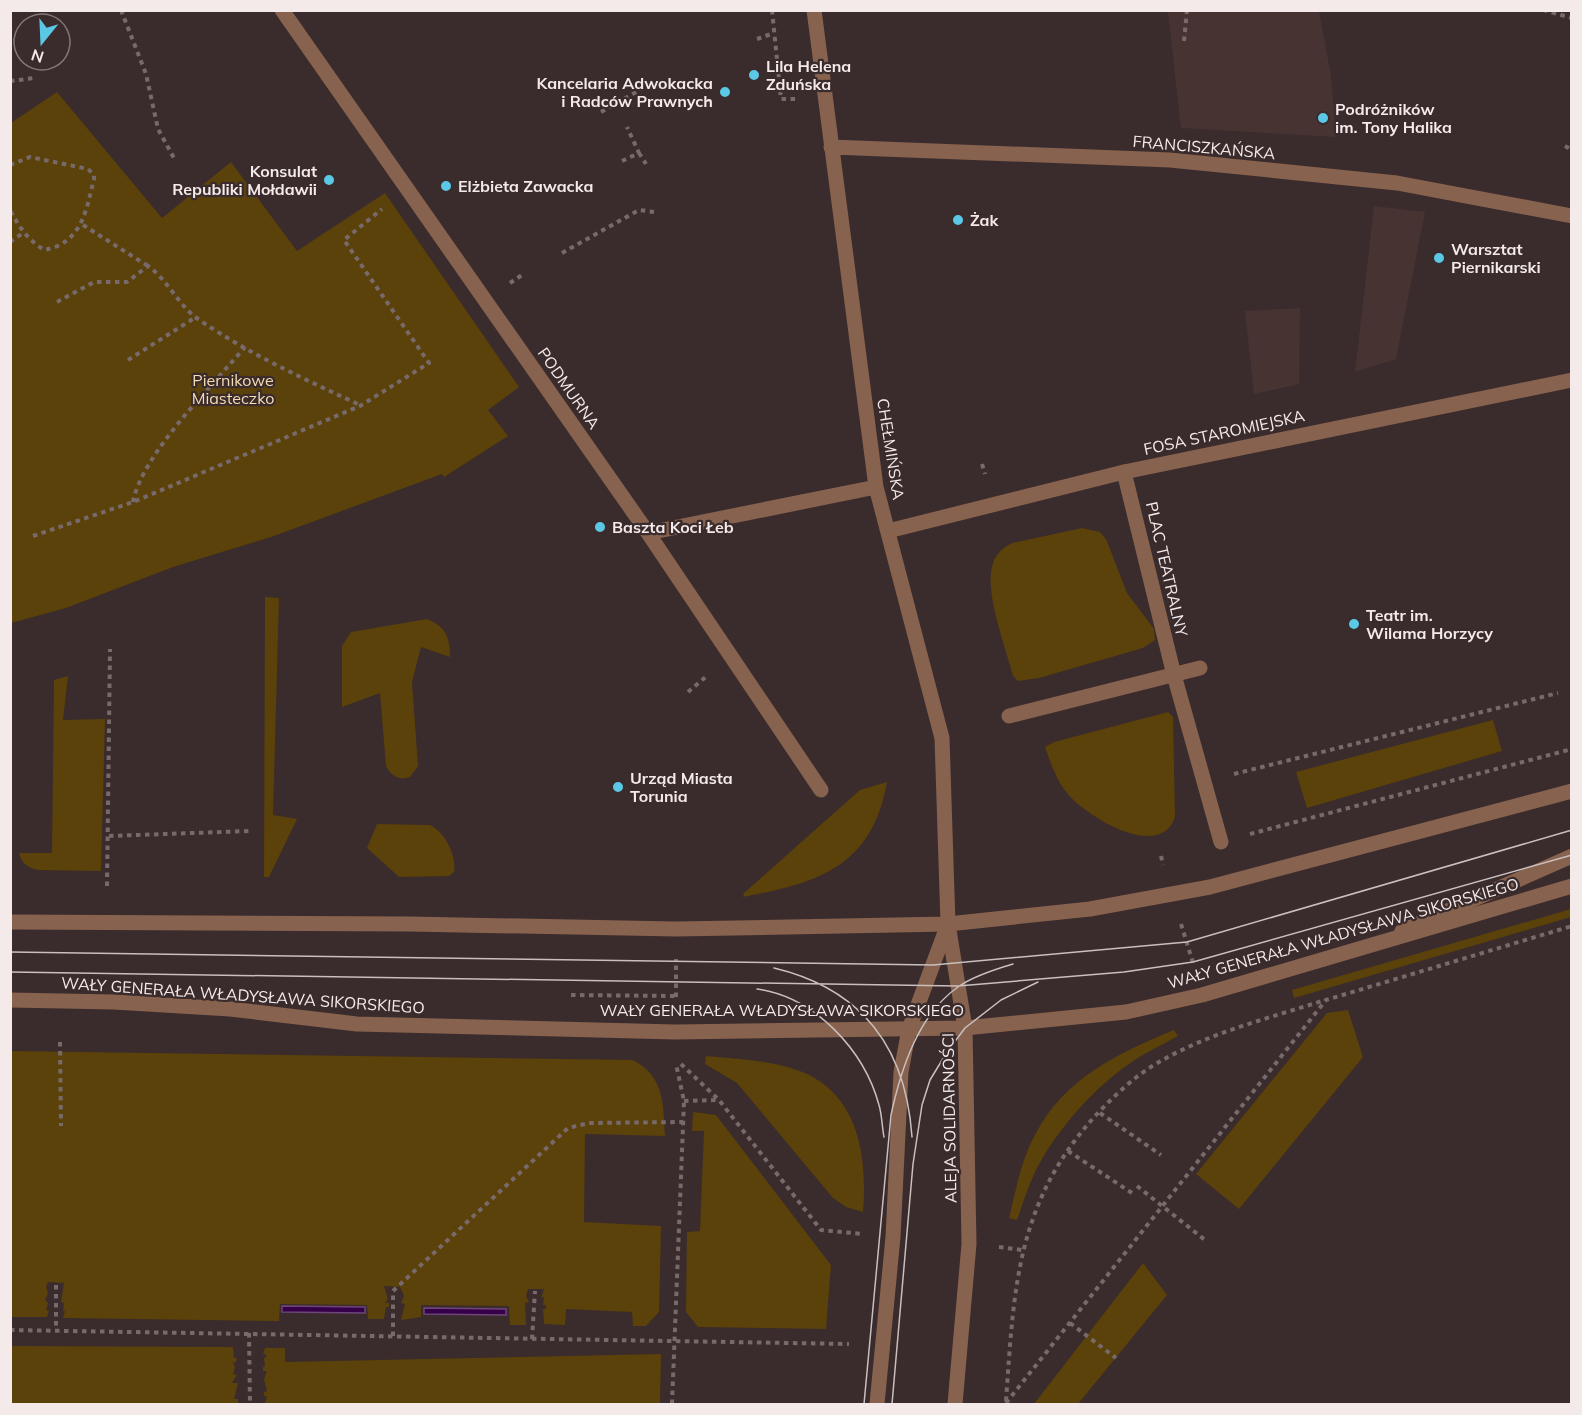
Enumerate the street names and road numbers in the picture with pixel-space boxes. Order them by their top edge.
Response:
street label: FRANCISZKAŃSKA [1132,131,1276,163]
street label: PODMURNA [534,343,605,433]
street label: CHEŁMIŃSKA [873,397,909,501]
street label: FOSA STAROMIEJSKA [1142,405,1307,459]
street label: PLAC TEATRALNY [1142,500,1192,639]
street label: WAŁY GENERAŁA WŁADYSŁAWA SIKORSKIEGO [1165,873,1521,993]
street label: WAŁY GENERAŁA WŁADYSŁAWA SIKORSKIEGO [61,972,425,1018]
street label: WAŁY GENERAŁA WŁADYSŁAWA SIKORSKIEGO [600,1000,964,1020]
street label: ALEJA SOLIDARNOŚCI [938,1033,960,1203]

